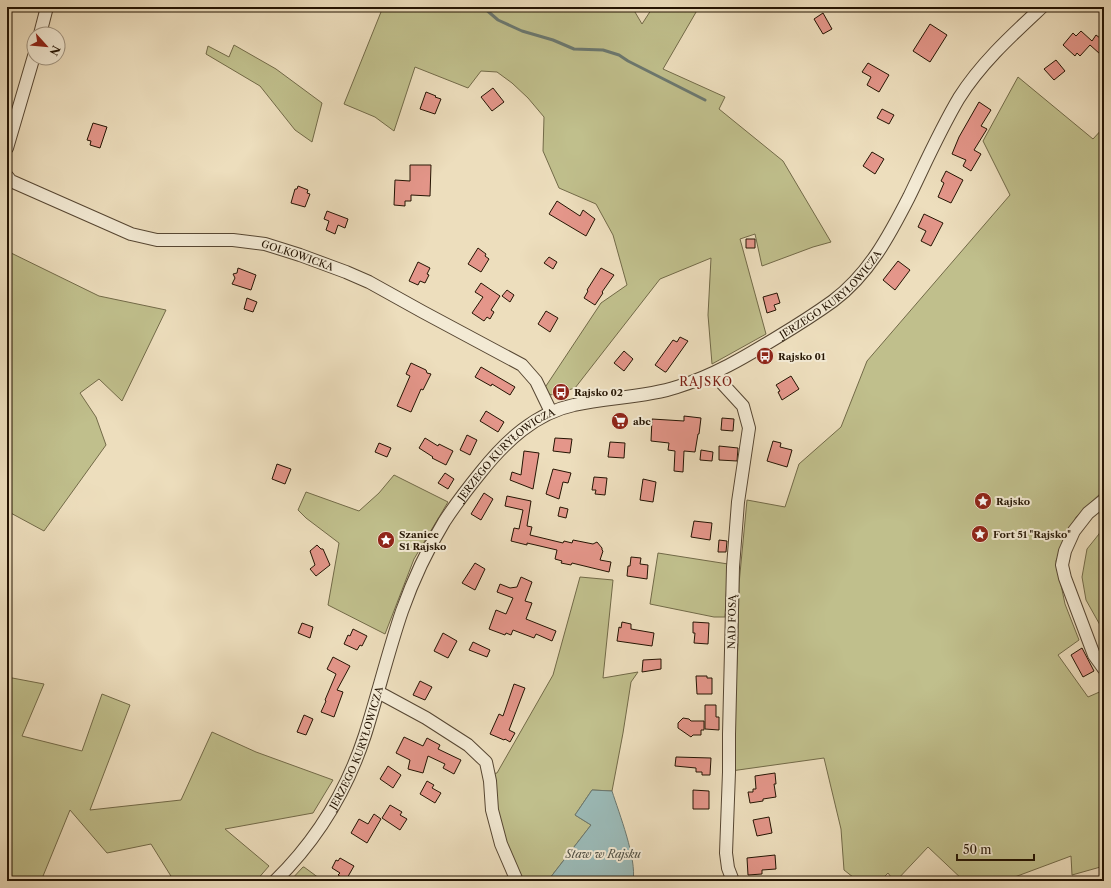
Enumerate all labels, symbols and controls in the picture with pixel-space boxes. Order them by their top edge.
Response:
north arrow [26,26,66,66]
text: N [46,43,63,58]
street label: GOLKOWICKA [260,237,336,274]
street label: JERZEGO KURYŁOWICZA [775,247,884,342]
bus stop icon: Rajsko 01 [755,346,775,366]
place label: Rajsko 01 [778,350,826,363]
district label: RAJSKO [679,374,733,389]
bus stop icon: Rajsko 02 [551,382,571,402]
place label: Rajsko 02 [574,386,623,399]
street label: JERZEGO KURYŁOWICZA [453,405,557,505]
supermarket icon: abc [610,411,630,431]
place label: abc [633,415,651,428]
place icon: Rajsko [973,491,993,511]
place label: Rajsko [996,495,1030,508]
place icon: Fort 51 "Rajsko" [970,524,990,544]
place label: Szaniec S1 Rajsko [399,528,446,553]
place label: Fort 51 "Rajsko" [993,528,1071,541]
place icon: Szaniec S1 Rajsko [376,530,396,550]
street label: NAD FOSĄ [725,594,739,649]
street label: JERZEGO KURYŁOWICZA [325,684,386,813]
scale bar [957,836,1034,862]
text: 50 m [963,842,992,857]
water label: Staw w Rajsku [564,847,641,861]

